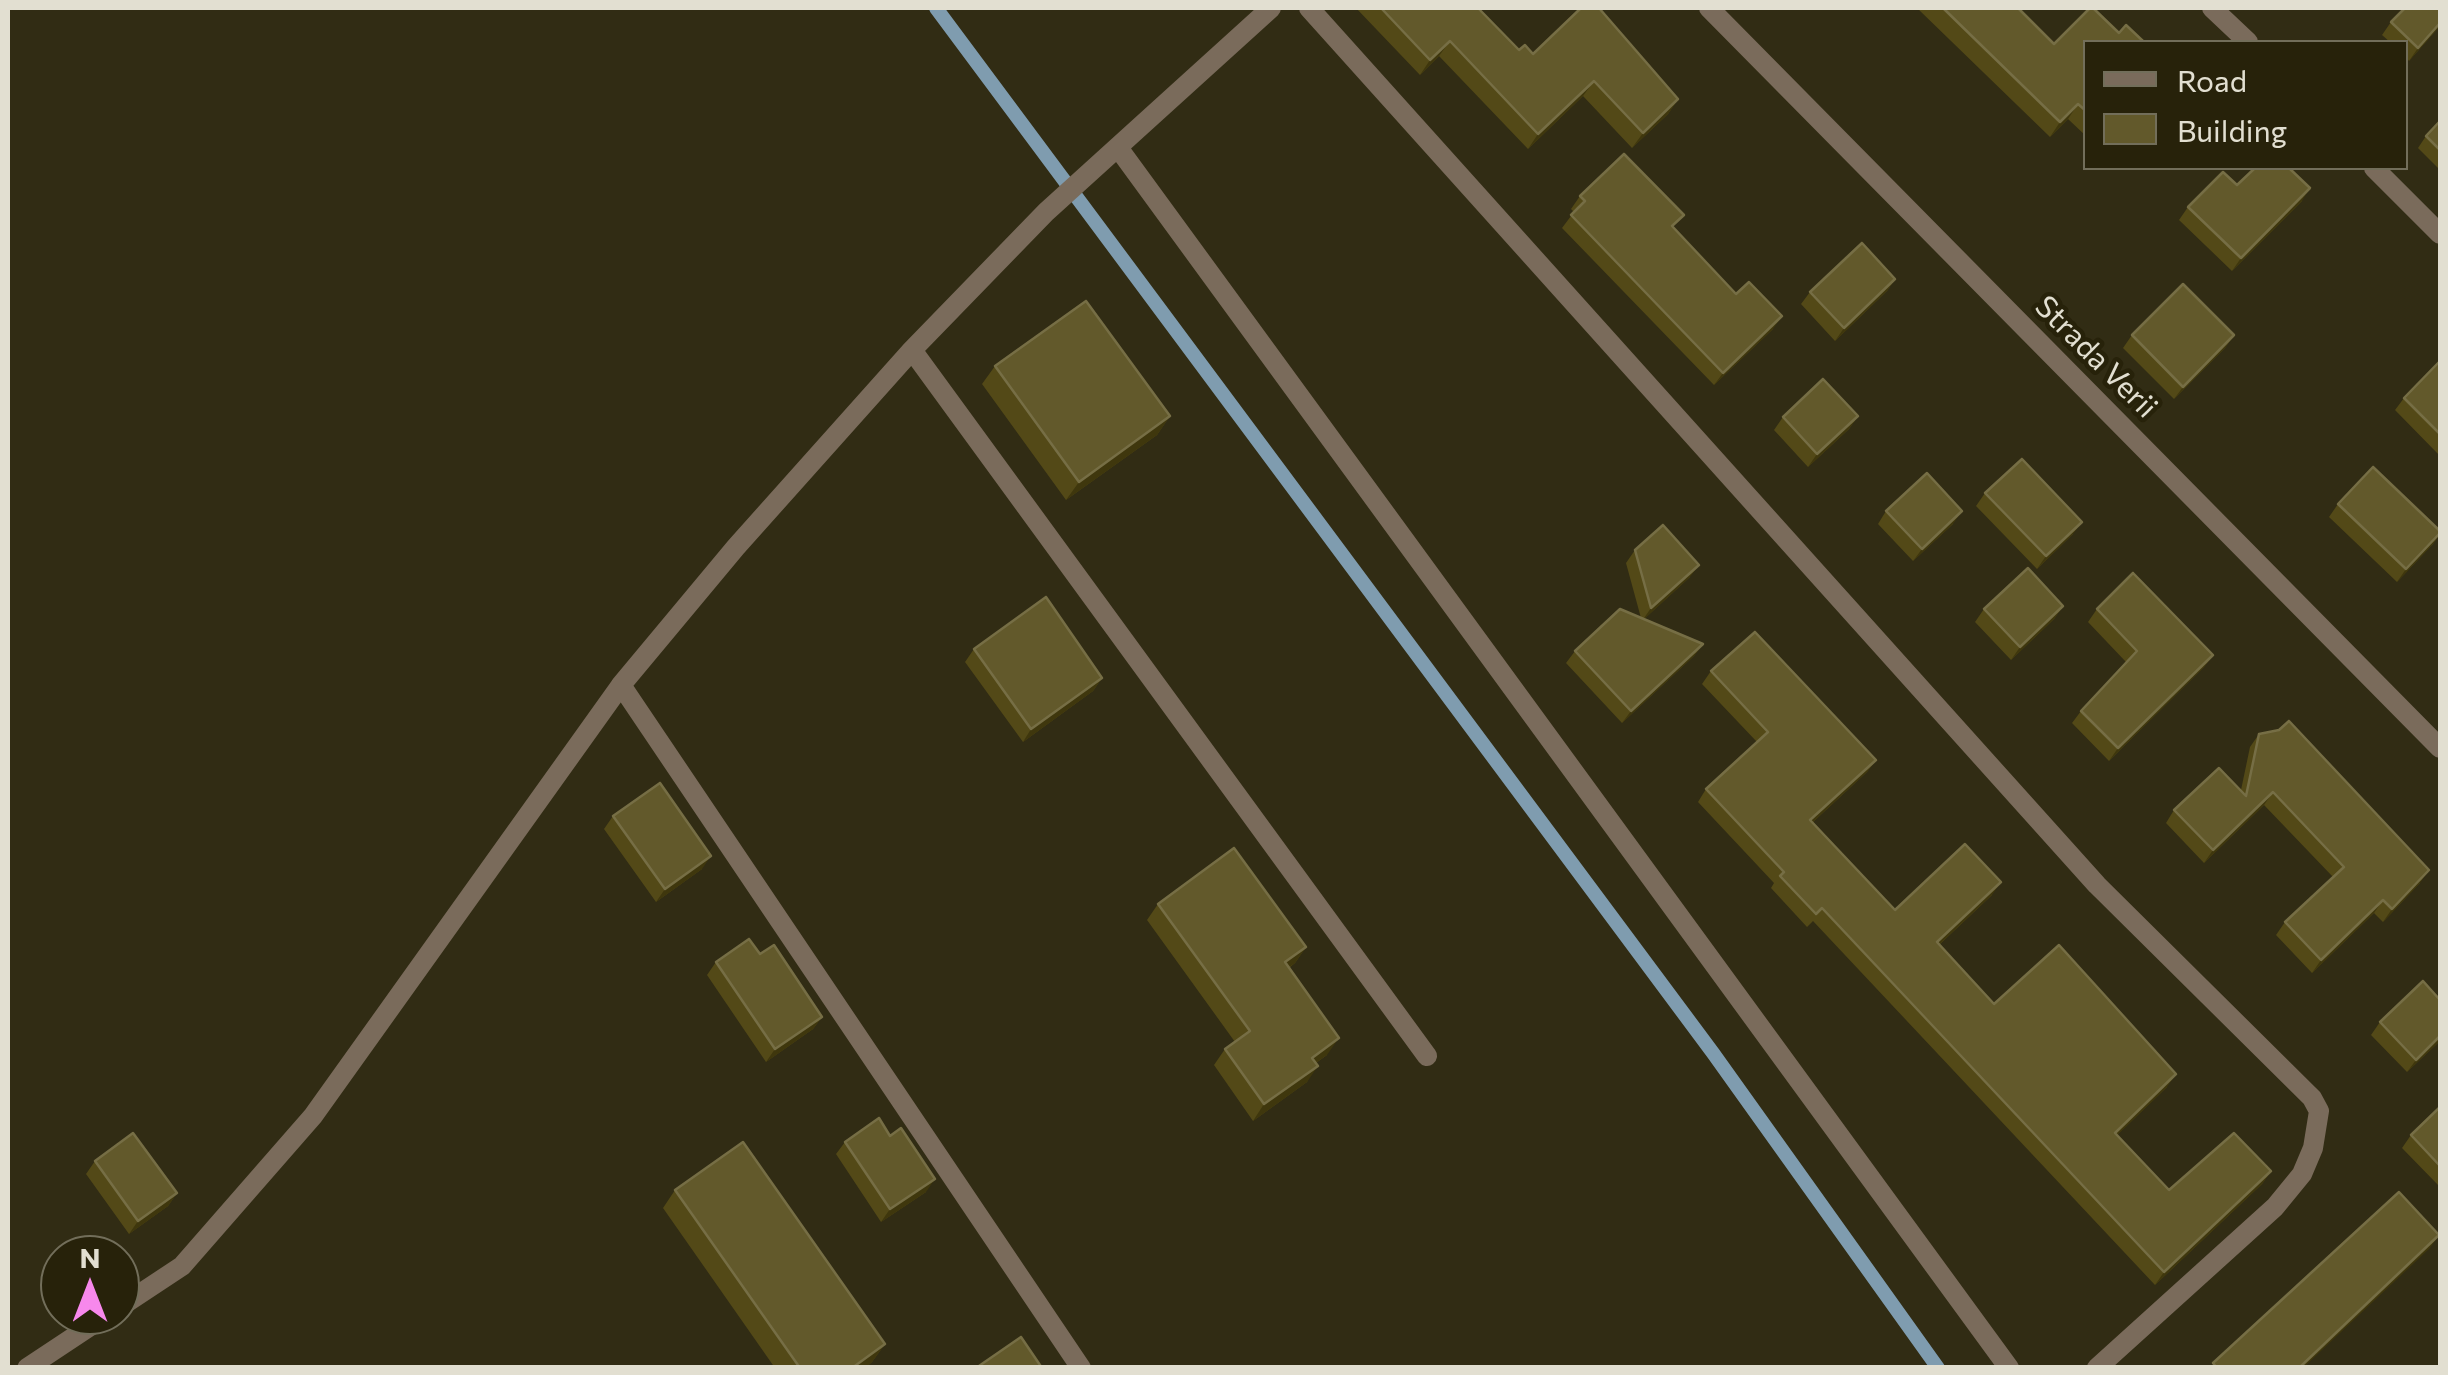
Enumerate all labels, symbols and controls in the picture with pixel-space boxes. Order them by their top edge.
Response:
legend [2083,40,2408,170]
text: Road [2177,61,2247,98]
text: Building [2177,111,2287,148]
street label: Strada Verii [2028,289,2164,425]
north arrow [40,1235,140,1335]
text: N [80,1240,101,1274]

